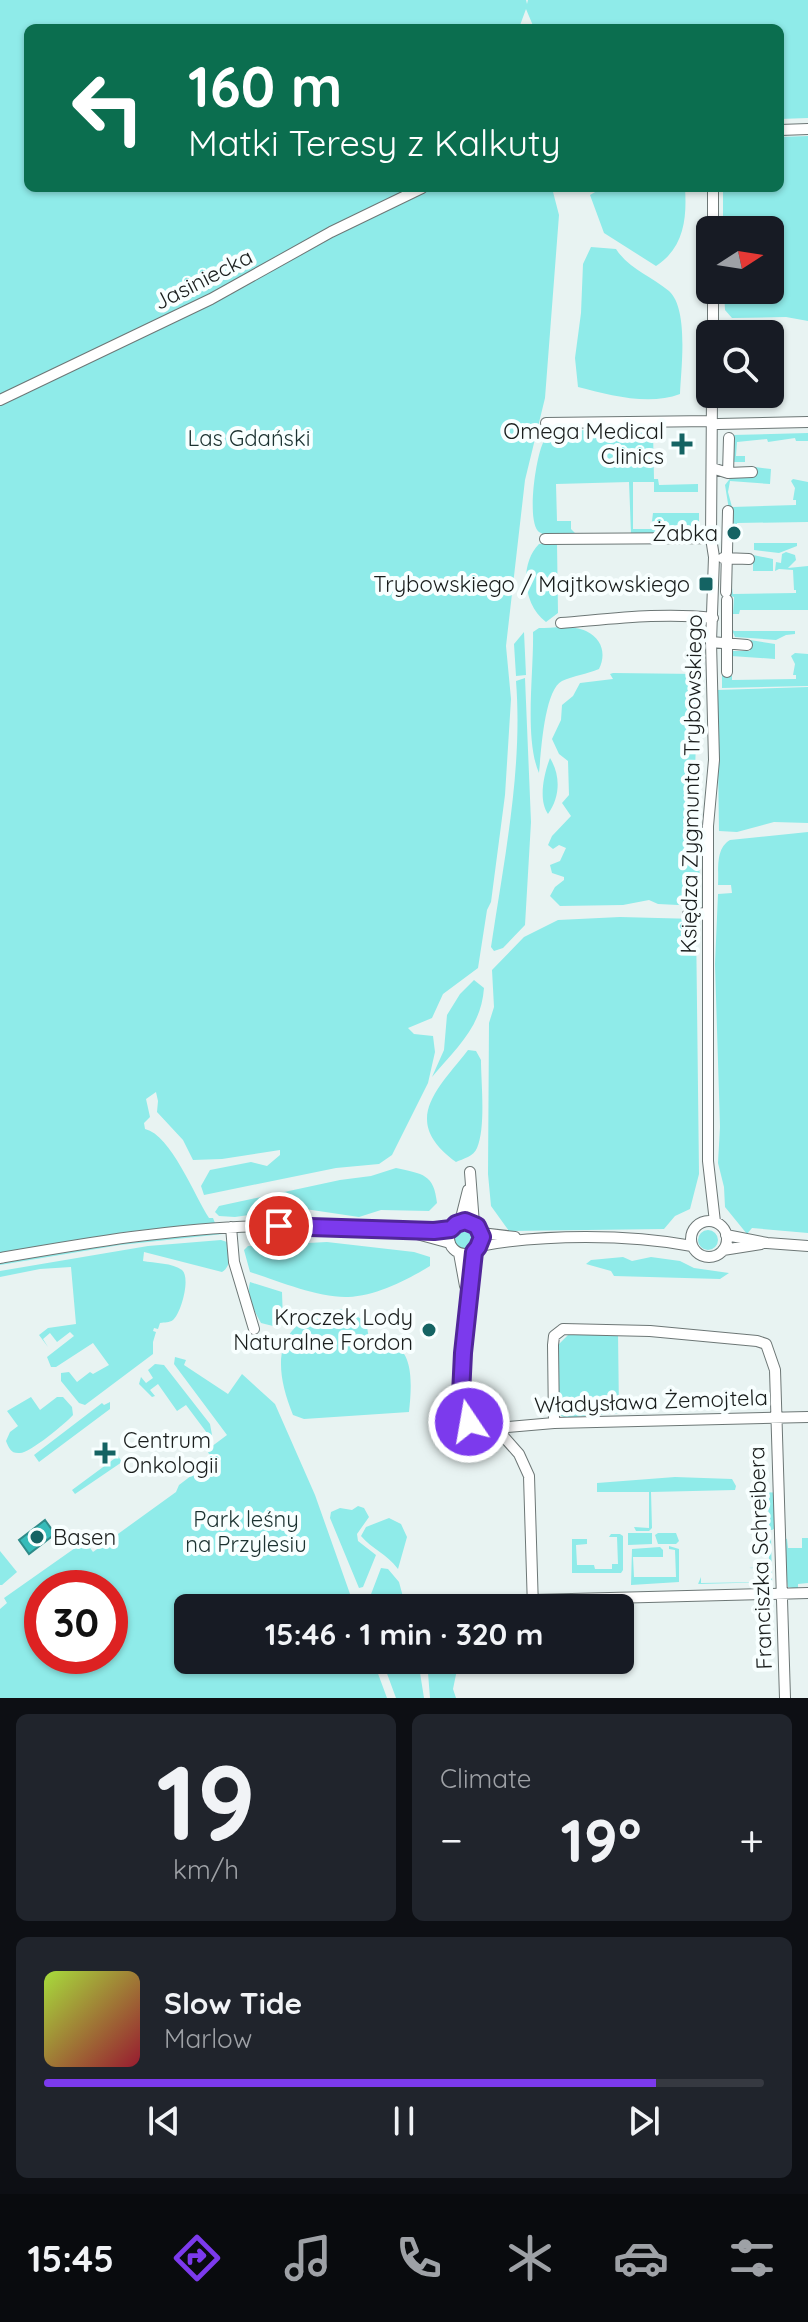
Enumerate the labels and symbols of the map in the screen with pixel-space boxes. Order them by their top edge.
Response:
north arrow [696,216,784,304]
street label: Jasiniecka [149,242,257,316]
place label: Omega Medical Clinics [503,417,664,470]
park label: Las Gdański [188,424,310,452]
marker: Omega Medical Clinics [671,433,693,455]
place label: Żabka [652,519,718,547]
marker: Żabka [725,524,743,542]
place label: Trybowskiego / Majtkowskiego [373,570,690,598]
marker: Trybowskiego / Majtkowskiego [697,575,715,593]
street label: Księdza Zygmunta Trybowskiego [674,614,708,954]
pin [245,1192,313,1260]
place label: Kroczek Lody Naturalne Fordon [233,1303,413,1356]
marker: Kroczek Lody Naturalne Fordon [420,1321,438,1339]
position arrow [427,1380,511,1464]
street label: Władysława Żemojtela [534,1383,768,1419]
place label: Centrum Onkologii [123,1426,218,1479]
marker: Centrum Onkologii [94,1442,116,1464]
street label: Franciszka Schreibera [742,1446,778,1670]
park label: Park leśny na Przylesiu [185,1505,307,1558]
place label: Basen [53,1523,116,1551]
marker: Basen [28,1528,46,1546]
speed limit sign: 30 [24,1570,128,1674]

